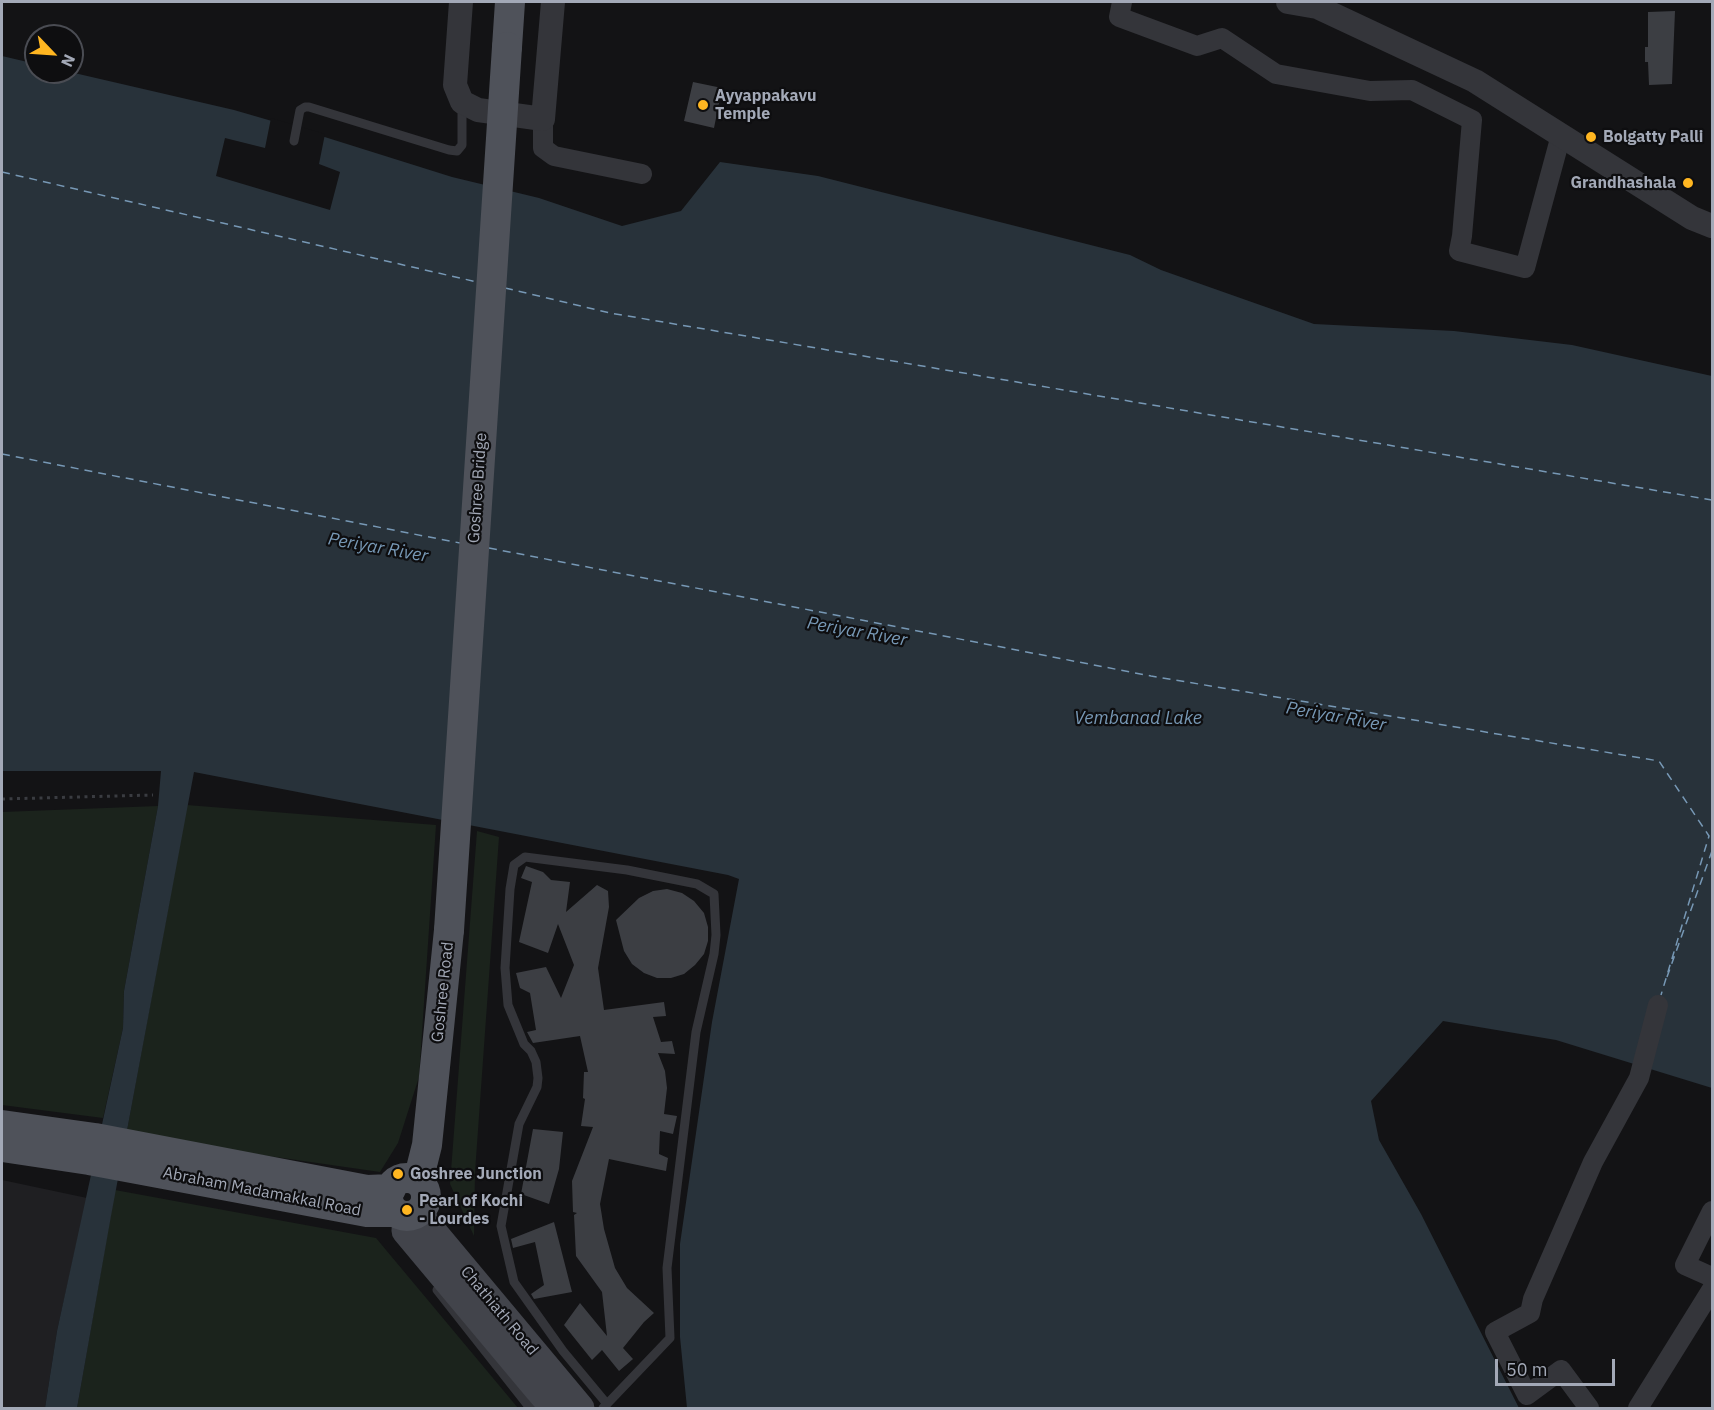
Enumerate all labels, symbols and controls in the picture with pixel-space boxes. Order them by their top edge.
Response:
north arrow [24,24,84,84]
text: N [57,51,80,70]
place label: Ayyappakavu Temple [715,86,817,124]
marker: Ayyappakavu Temple [696,98,710,112]
place label: Bolgatty Palli [1603,127,1703,147]
marker: Bolgatty Palli [1584,130,1598,144]
place label: Grandhashala [1571,173,1676,193]
marker: Grandhashala [1681,176,1695,190]
street label: Goshree Bridge [465,432,491,544]
water label: Periyar River [326,529,430,567]
water label: Periyar River [805,613,909,651]
water label: Periyar River [1284,698,1388,736]
water label: Vembanad Lake [1074,708,1202,730]
street label: Goshree Road [428,941,458,1043]
street label: Abraham Madamakkal Road [161,1163,363,1221]
place label: Goshree Junction [410,1164,542,1184]
marker: Goshree Junction [391,1167,405,1181]
place label: Pearl of Kochi - Lourdes [419,1191,523,1229]
marker: Pearl of Kochi - Lourdes [400,1203,414,1217]
street label: Chathiath Road [456,1263,542,1359]
scale bar [1498,1347,1618,1385]
text: 50 m [1506,1358,1548,1381]

